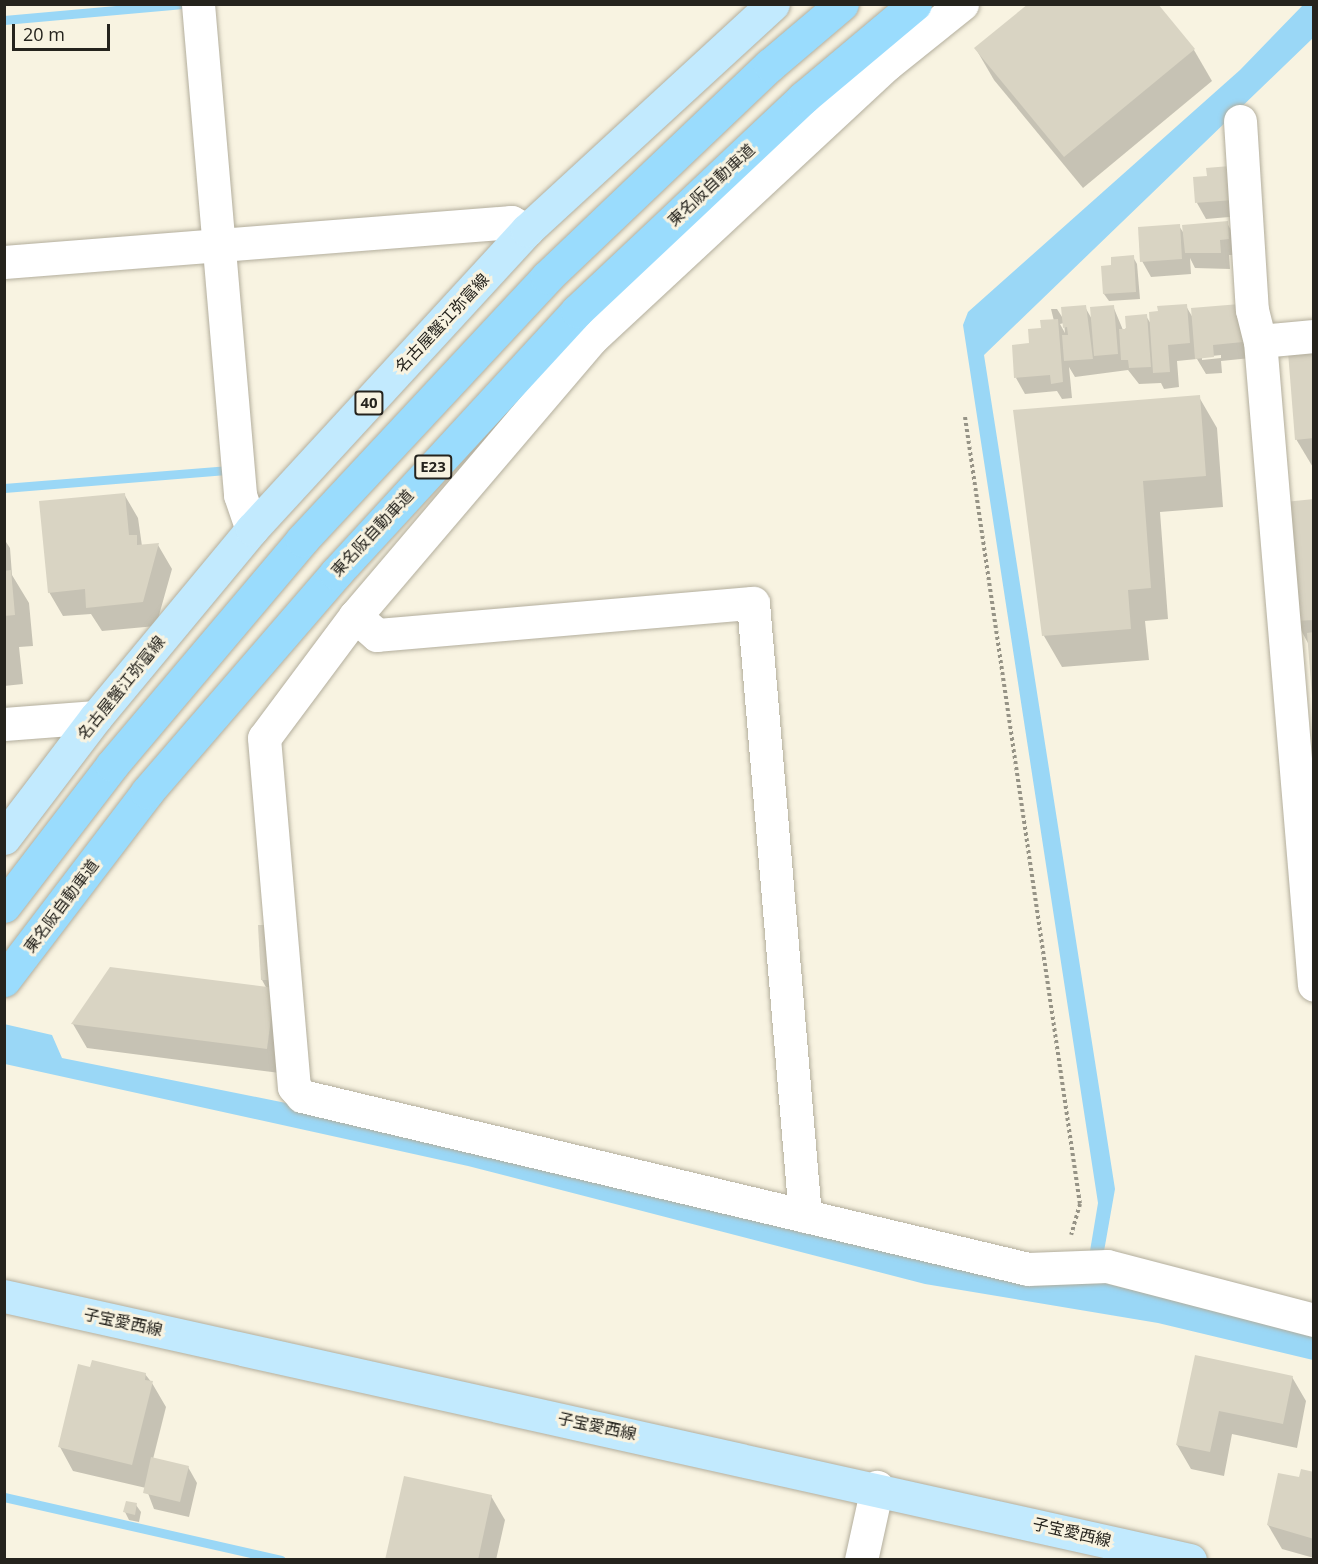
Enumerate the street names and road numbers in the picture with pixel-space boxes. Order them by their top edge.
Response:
street label: 東名阪自動車道 [663,140,759,230]
street label: 名古屋蟹江弥富線 [391,270,493,376]
road number: 40 [354,391,384,415]
road number: E23 [414,455,452,479]
street label: 東名阪自動車道 [327,485,417,581]
street label: 名古屋蟹江弥富線 [73,632,169,744]
street label: 東名阪自動車道 [20,855,102,957]
street label: 子宝愛西線 [82,1304,164,1340]
street label: 子宝愛西線 [556,1408,638,1444]
street label: 子宝愛西線 [1031,1514,1113,1550]

